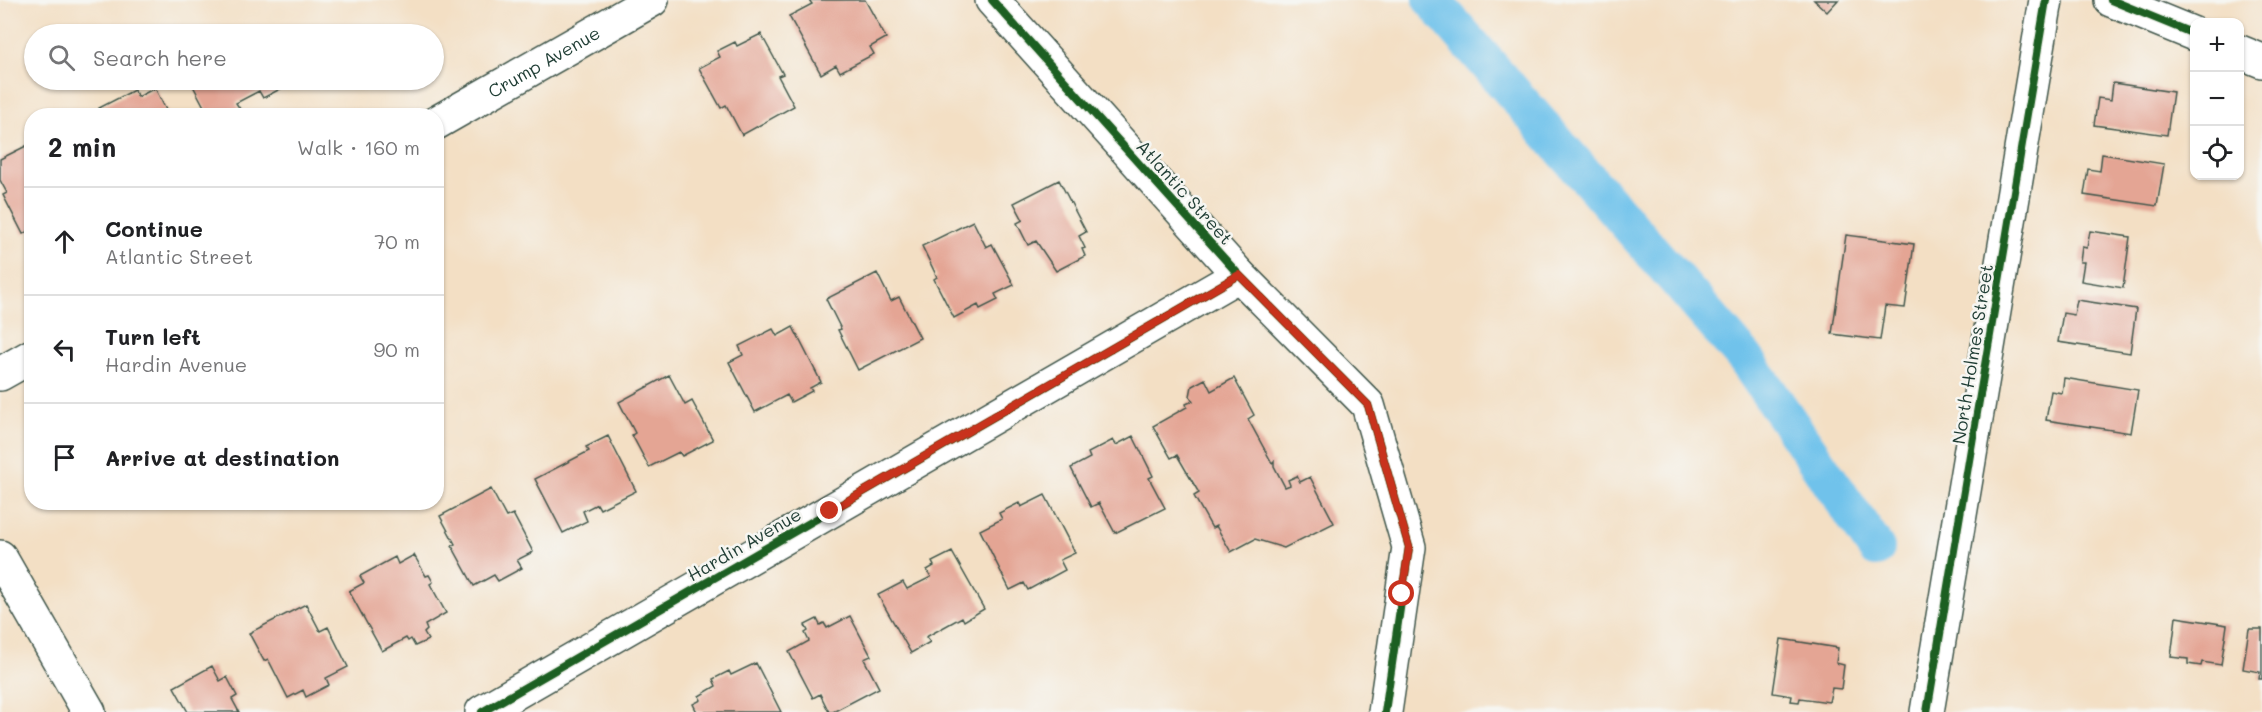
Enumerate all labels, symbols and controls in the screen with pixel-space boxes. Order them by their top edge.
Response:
map controls [2190,18,2244,180]
button: + [2190,18,2244,72]
street label: Crump Avenue [483,20,604,103]
search box [24,24,444,90]
icon: search [45,41,78,74]
text: Search here [93,43,227,72]
button: − [2190,72,2244,126]
button: locate [2190,126,2244,180]
text: 2 min [48,130,116,164]
text: Walk · 160 m [297,134,420,160]
street label: Atlantic Street [1132,134,1238,250]
text: Continue [105,214,203,243]
icon: ahead [48,225,81,258]
text: 70 m [374,228,420,254]
text: Atlantic Street [105,243,253,269]
street label: North Holmes Street [1946,262,1998,446]
text: Turn left [105,322,201,351]
icon: left [48,333,81,366]
text: 90 m [374,336,420,362]
text: Hardin Avenue [105,351,247,377]
icon: arrive [48,441,81,474]
text: Arrive at destination [105,443,340,472]
route end [816,497,842,523]
street label: Hardin Avenue [683,502,805,586]
route start [1388,580,1414,606]

